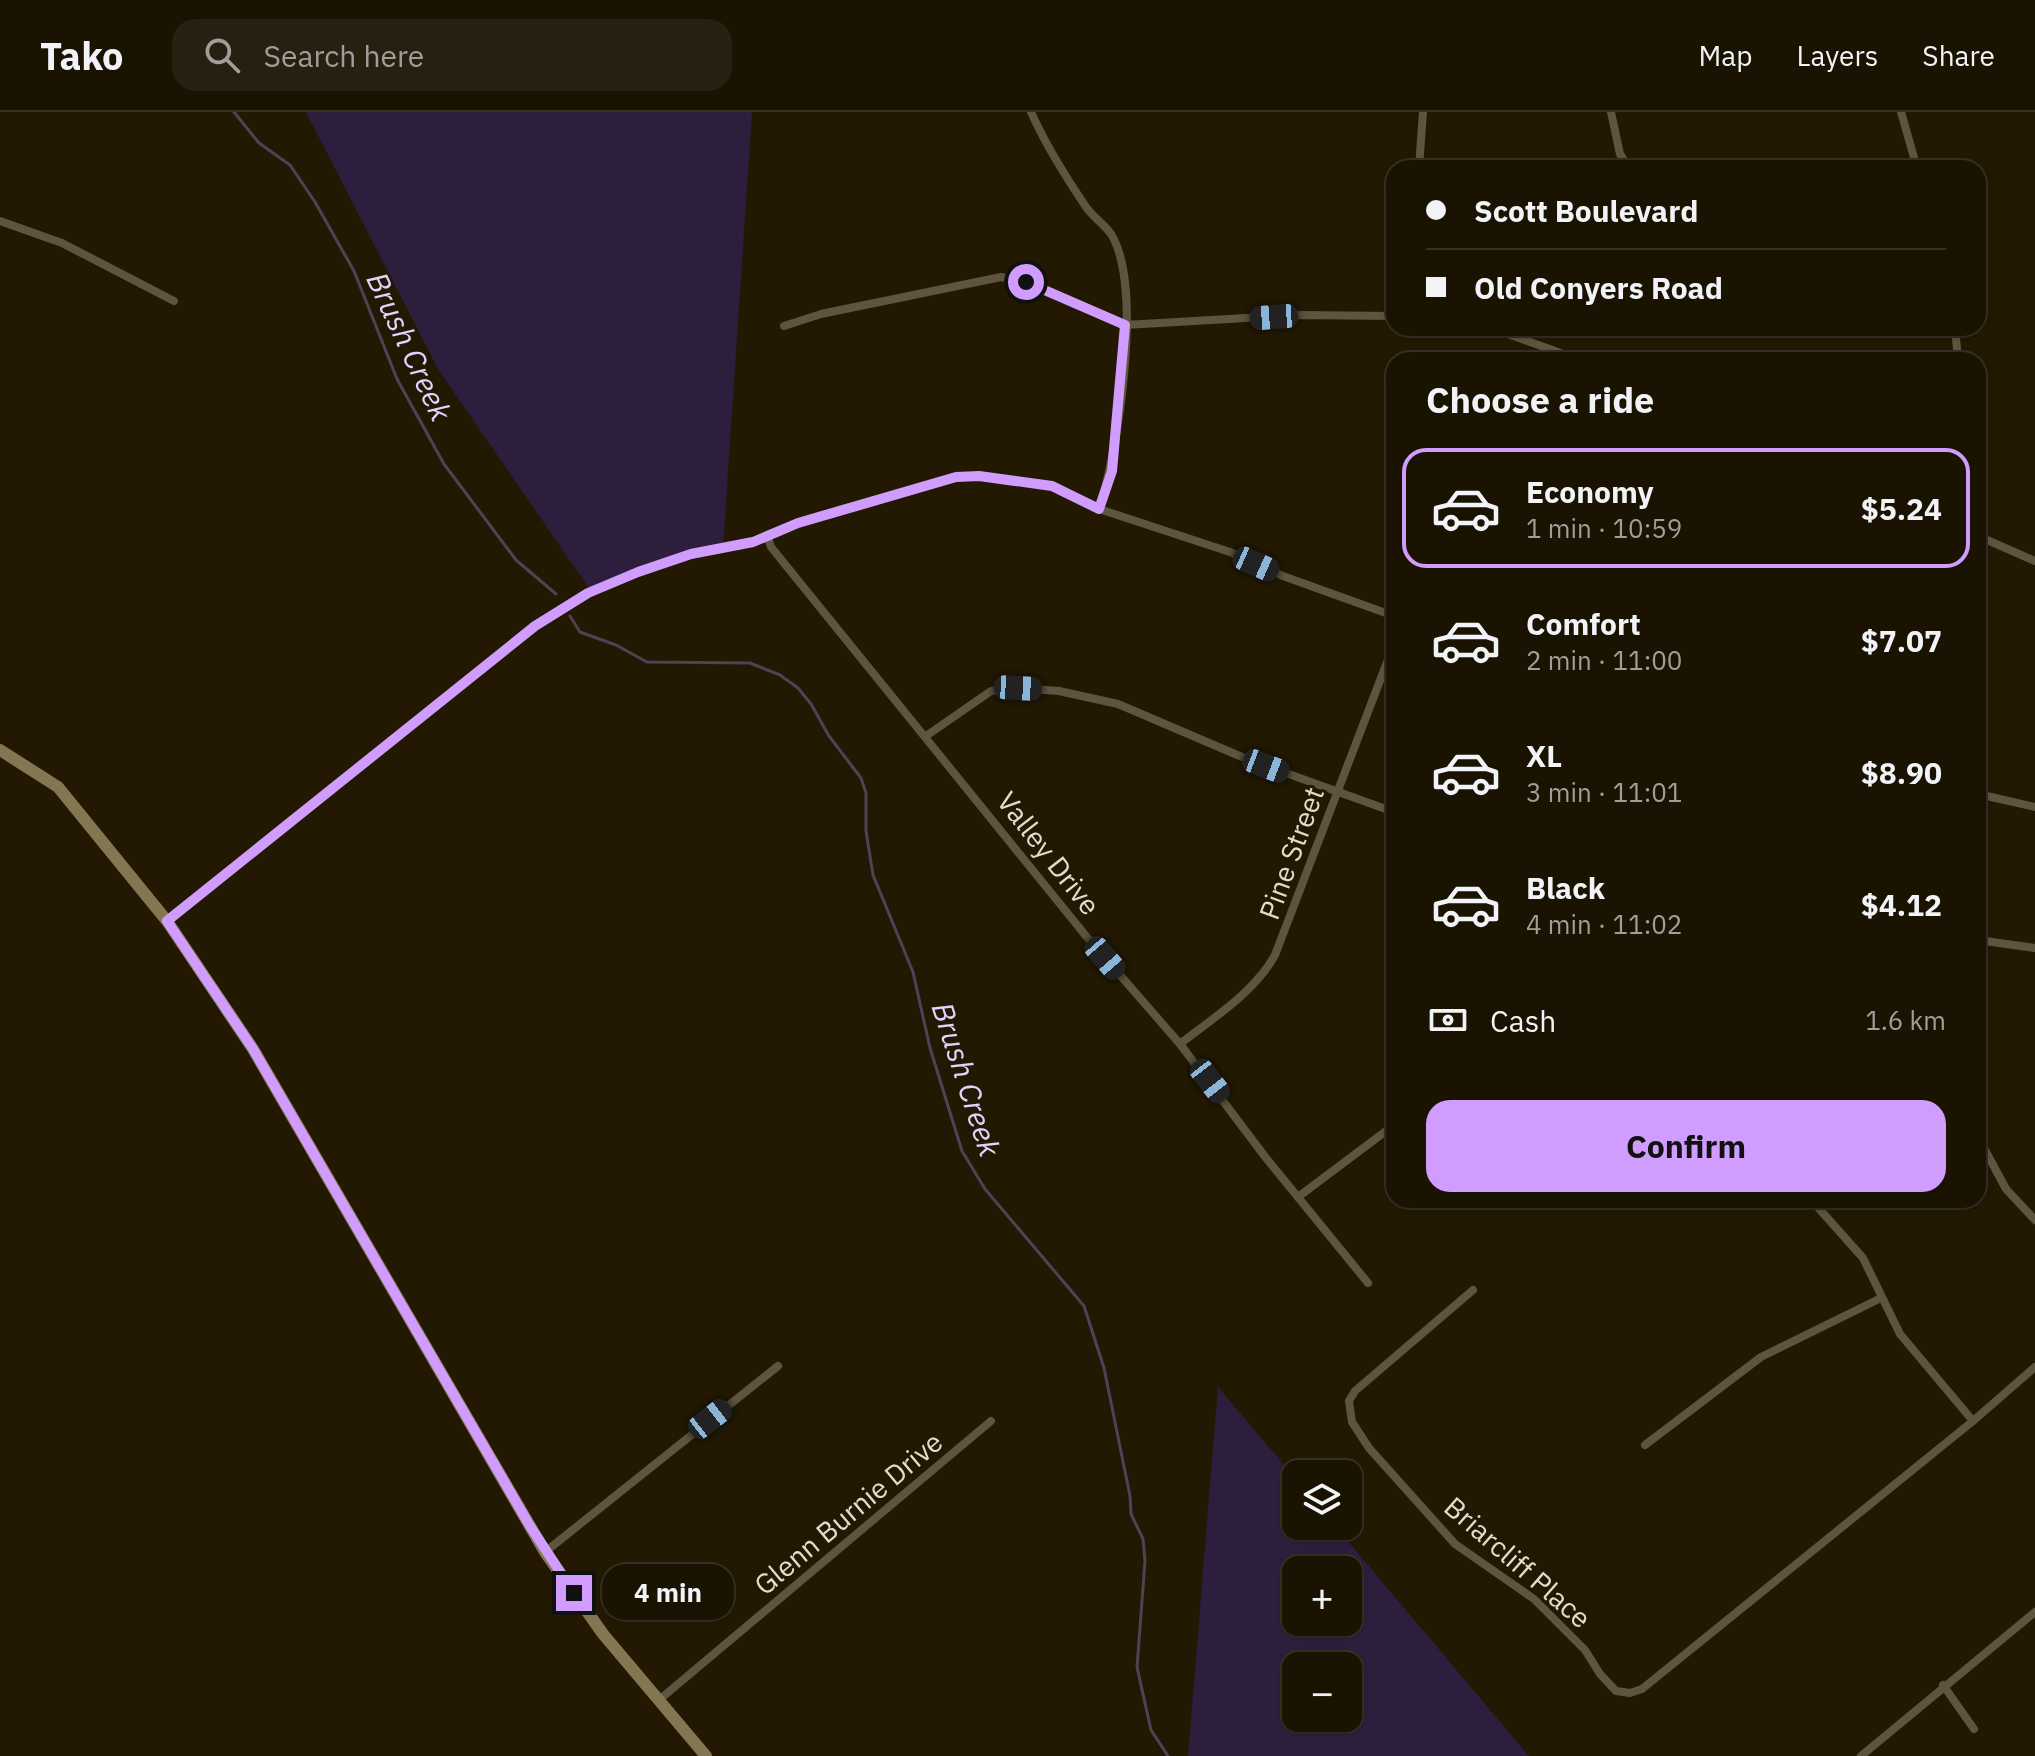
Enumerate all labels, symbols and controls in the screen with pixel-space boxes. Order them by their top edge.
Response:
search box [172,19,732,91]
text: Tako [40,31,124,80]
icon: search [200,33,244,77]
text: Search here [264,36,424,75]
text: Map [1698,37,1752,74]
text: Layers [1796,37,1878,74]
text: Share [1922,37,1995,74]
text: Scott Boulevard [1474,191,1698,230]
route start [1008,264,1044,300]
water label: Brush Creek [359,265,462,427]
text: Old Conyers Road [1474,268,1723,307]
car [1249,303,1299,331]
text: Choose a ride [1426,376,1654,423]
icon: car [1430,472,1502,544]
text: Economy [1526,472,1654,511]
text: $5.24 [1861,489,1942,528]
text: 1 min · 10:59 [1526,511,1682,545]
car [1229,543,1283,585]
icon: car [1430,604,1502,676]
text: Comfort [1526,604,1641,643]
text: $7.07 [1861,621,1942,660]
text: 2 min · 11:00 [1526,643,1682,677]
car [993,675,1043,701]
icon: car [1430,736,1502,808]
text: XL [1526,736,1562,775]
car [1239,746,1293,786]
text: $8.90 [1861,753,1942,792]
text: 3 min · 11:01 [1526,775,1682,809]
street label: Pine Street [1250,782,1332,924]
street label: Valley Drive [989,784,1109,922]
icon: car [1430,868,1502,940]
text: Black [1526,868,1605,907]
text: $4.12 [1861,885,1942,924]
text: 4 min · 11:02 [1526,907,1682,941]
car [1080,932,1130,984]
water label: Brush Creek [924,997,1010,1161]
icon: cash [1426,998,1470,1042]
text: Cash [1490,1001,1556,1040]
text: 1.6 km [1865,1003,1946,1037]
car [1186,1055,1234,1107]
button: Confirm [1426,1100,1946,1192]
car [684,1395,736,1443]
street label: Glenn Burnie Drive [746,1423,950,1603]
map controls [1282,1460,1362,1732]
button: layers [1282,1460,1362,1540]
street label: Briarcliff Place [1437,1488,1599,1636]
button: + [1282,1556,1362,1636]
callout: 4 min [602,1565,734,1621]
route end [556,1575,592,1611]
text: 4 min [634,1575,702,1609]
button: − [1282,1652,1362,1732]

